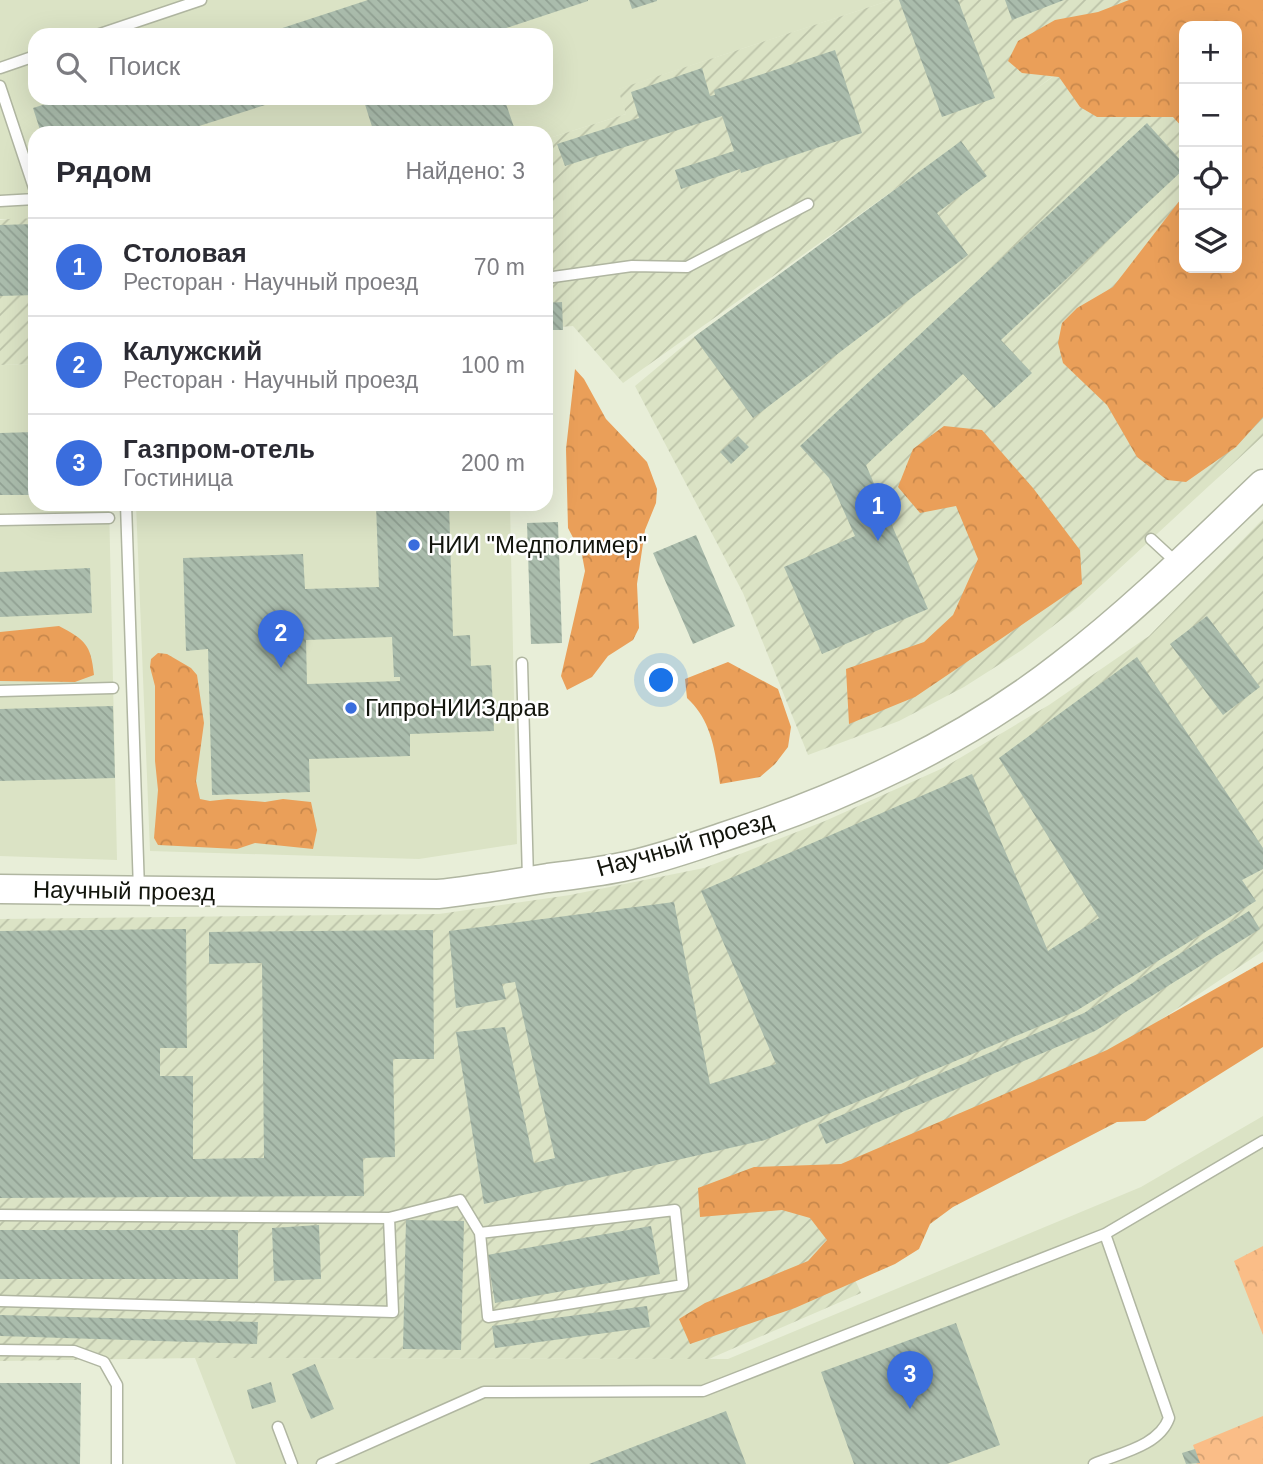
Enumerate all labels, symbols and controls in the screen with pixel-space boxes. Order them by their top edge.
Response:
map controls [1179,21,1242,273]
button: + [1179,21,1242,84]
search box [28,28,553,105]
icon: search [52,48,90,86]
text: Поиск [108,51,180,81]
button: − [1179,84,1242,147]
button: locate [1179,147,1242,210]
text: Рядом [56,155,152,188]
text: Найдено: 3 [405,158,525,184]
button: layers [1179,210,1242,273]
text: Столовая [123,238,247,268]
text: 1 [73,254,85,280]
text: 70 m [474,254,525,280]
text: Ресторан · Научный проезд [123,269,418,295]
text: Калужский [123,336,262,366]
text: 2 [73,352,85,378]
text: 100 m [461,352,525,378]
text: Ресторан · Научный проезд [123,367,418,393]
text: Газпром-отель [123,434,315,464]
text: 3 [73,450,85,476]
text: 200 m [461,450,525,476]
text: Гостиница [123,465,233,491]
pin: 1 [855,483,901,541]
place label: НИИ "Медполимер" [428,531,647,558]
marker: НИИ "Медполимер" [406,537,422,553]
pin: 2 [258,610,304,668]
your location [644,663,678,697]
place label: ГипроНИИЗдрав [365,694,550,721]
marker: ГипроНИИЗдрав [343,700,359,716]
street label: Научный проезд [593,805,776,882]
street label: Научный проезд [33,875,215,906]
pin: 3 [887,1351,933,1409]

